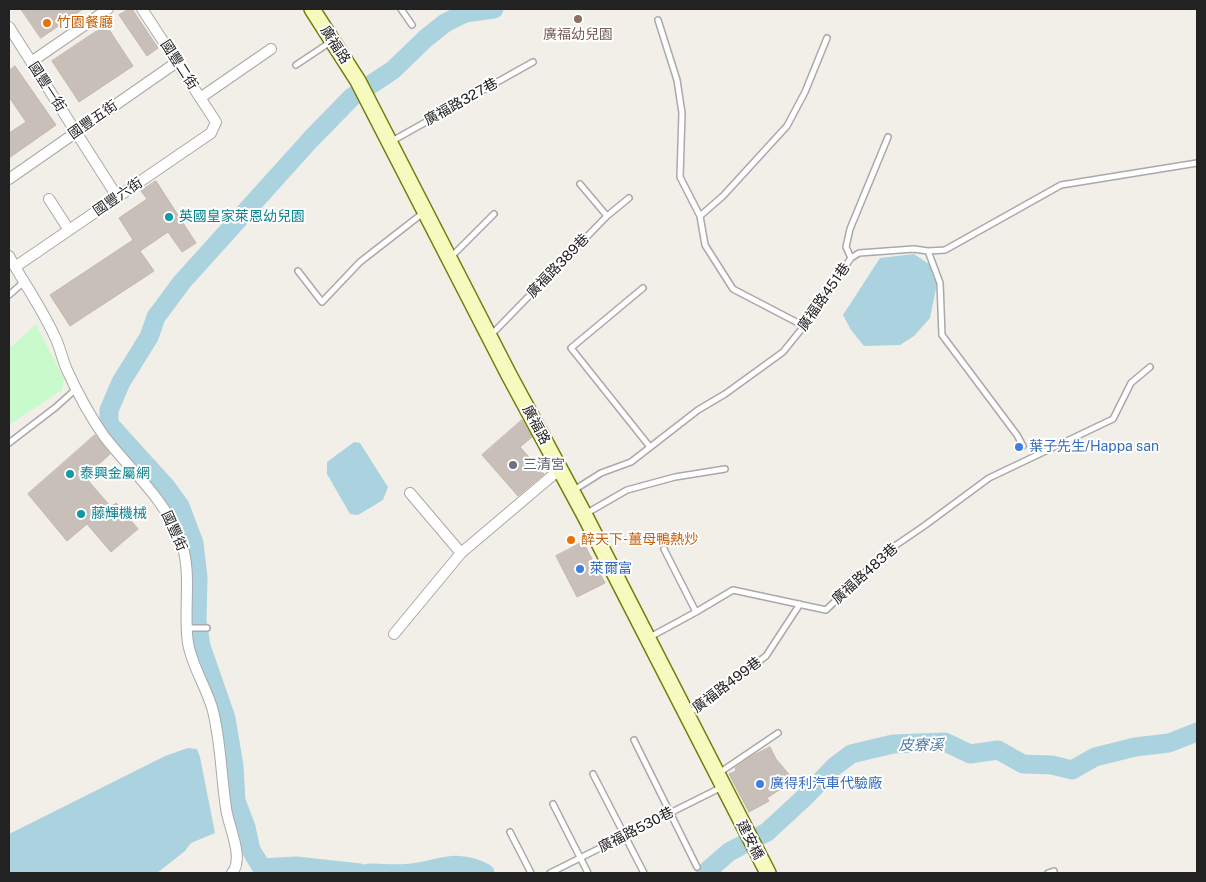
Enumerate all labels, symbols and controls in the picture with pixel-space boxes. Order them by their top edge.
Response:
marker: 廣福幼兒園 [572,13,584,25]
place label: 竹園餐廳 [57,15,113,31]
marker: 竹園餐廳 [41,17,53,29]
street label: 廣福路 [317,23,353,67]
place label: 廣福幼兒園 [543,27,613,43]
street label: 國豐二街 [157,37,201,93]
street label: 國豐一街 [25,59,69,115]
street label: 廣福路327巷 [421,75,501,129]
street label: 國豐五街 [65,97,121,143]
street label: 國豐六街 [90,174,146,220]
place label: 英國皇家萊恩幼兒園 [179,209,305,225]
marker: 英國皇家萊恩幼兒園 [163,211,175,223]
street label: 廣福路389巷 [523,231,593,301]
street label: 廣福路451巷 [794,260,854,334]
street label: 廣福路 [519,403,553,447]
place label: 葉子先生/Happa san [1029,439,1159,455]
marker: 葉子先生/Happa san [1013,441,1025,453]
place label: 三清宮 [523,457,565,473]
marker: 三清宮 [507,459,519,471]
place label: 泰興金屬網 [80,466,150,482]
marker: 泰興金屬網 [64,468,76,480]
place label: 藤輝機械 [91,506,147,522]
marker: 藤輝機械 [75,508,87,520]
street label: 國豐街 [158,508,190,554]
place label: 醉天下-薑母鴨熱炒 [581,532,698,548]
marker: 醉天下-薑母鴨熱炒 [565,534,577,546]
street label: 廣福路483巷 [829,540,901,608]
place label: 萊爾富 [590,561,632,577]
marker: 萊爾富 [574,563,586,575]
street label: 廣福路499巷 [689,654,765,716]
water label: 皮寮溪 [899,736,943,754]
place label: 廣得利汽車代驗廠 [770,776,882,792]
marker: 廣得利汽車代驗廠 [754,778,766,790]
street label: 廣福路530巷 [596,804,676,856]
street label: 建安橋 [733,817,767,863]

